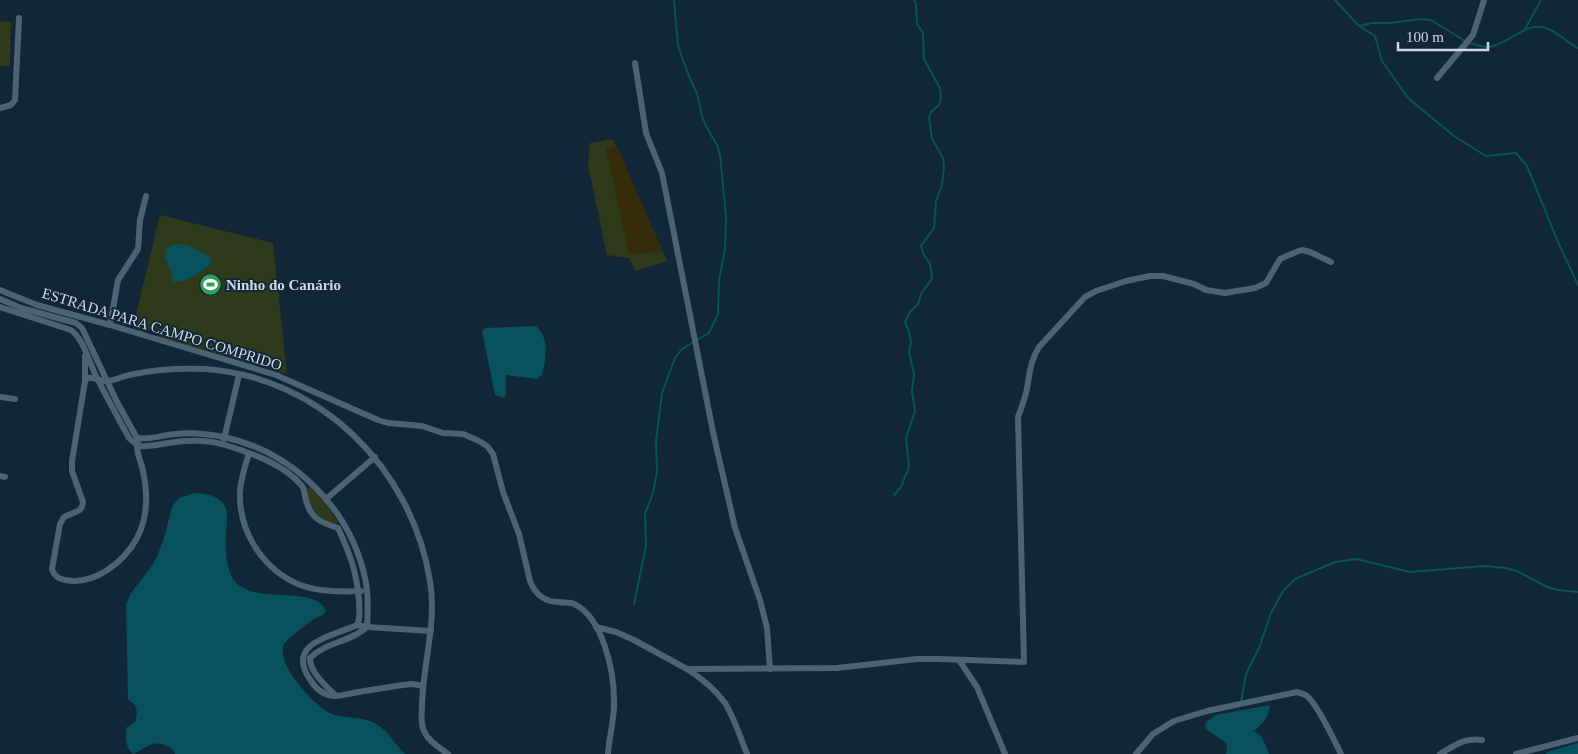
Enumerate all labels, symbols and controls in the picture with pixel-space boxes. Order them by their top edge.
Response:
scale bar [1398,20,1488,52]
text: 100 m [1406,29,1444,45]
sports icon: Ninho do Canário [198,273,222,297]
place label: Ninho do Canário [226,277,341,293]
street label: ESTRADA PARA CAMPO COMPRIDO [40,285,284,373]

